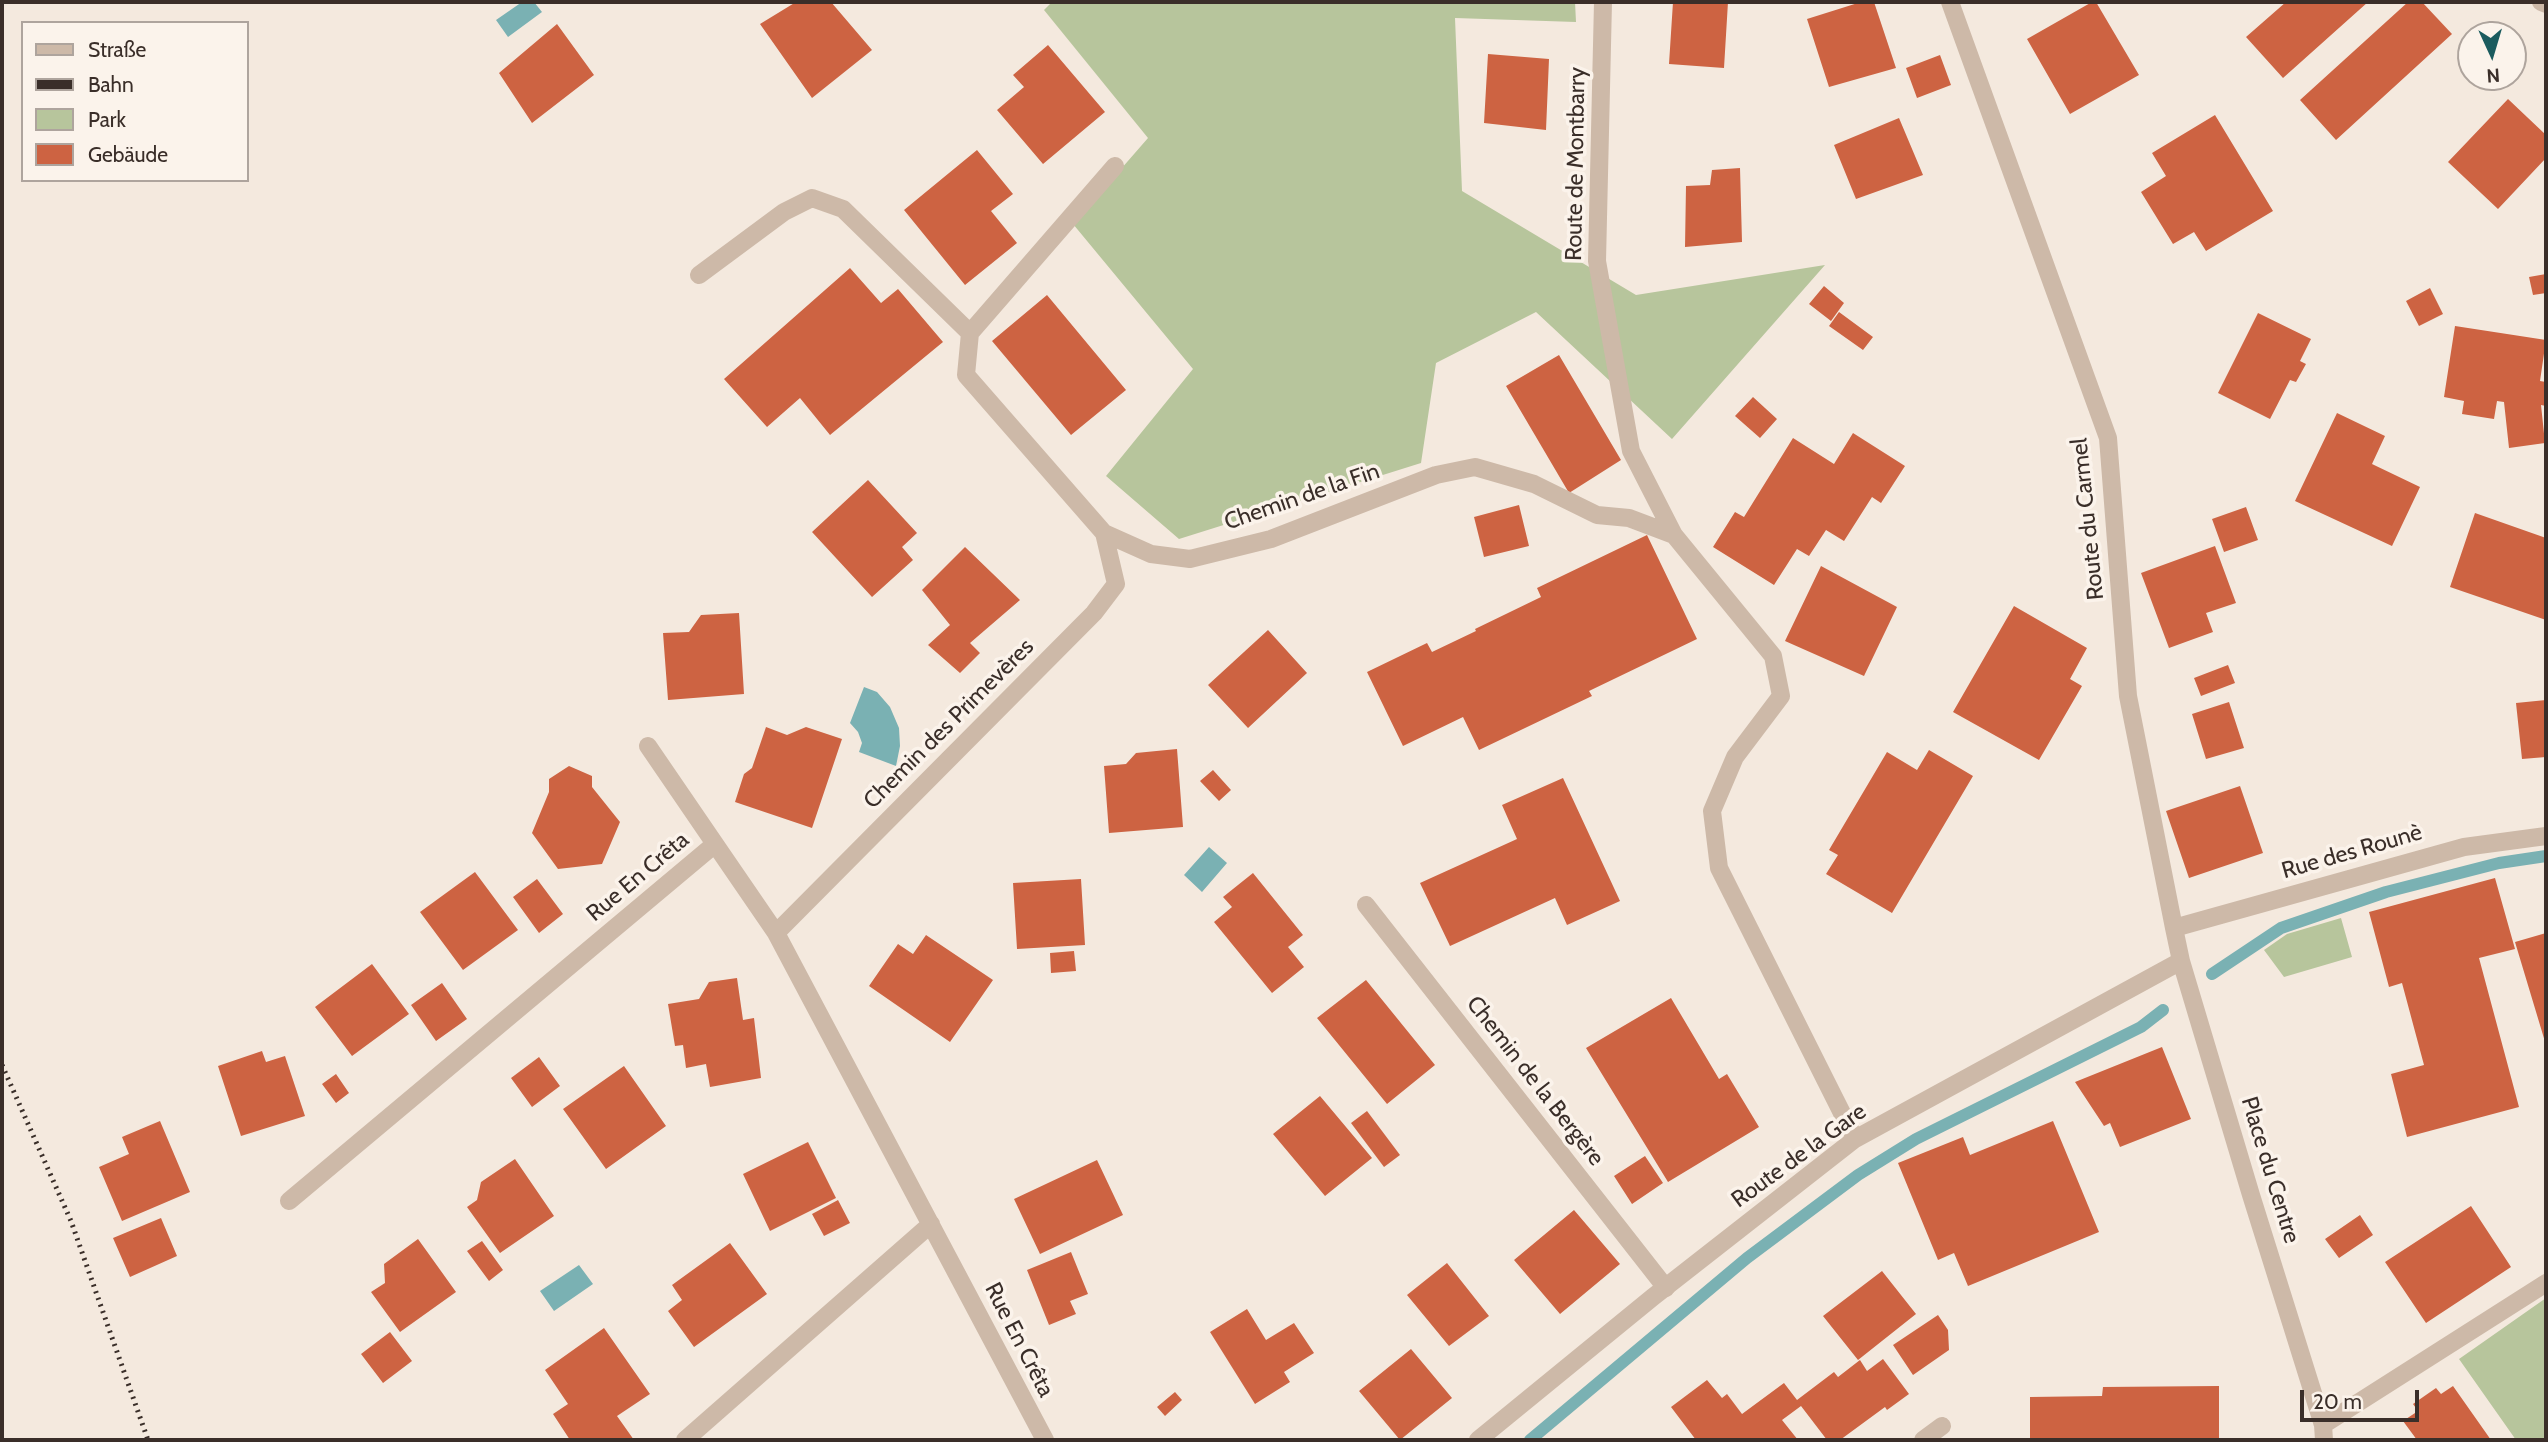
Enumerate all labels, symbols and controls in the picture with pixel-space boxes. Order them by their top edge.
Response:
legend [21,21,248,182]
north arrow [2457,21,2527,91]
text: Straße [88,37,146,62]
text: N [2486,64,2501,87]
street label: Route de Montbarry [1561,67,1591,261]
text: Bahn [88,72,134,97]
text: Park [88,107,126,132]
text: Gebäude [88,142,168,167]
street label: Route du Carmel [2066,437,2110,601]
street label: Chemin de la Fin [1221,458,1383,536]
street label: Chemin des Primevères [858,633,1040,815]
street label: Rue des Rounè [2279,819,2425,885]
street label: Rue En Crêta [581,826,695,928]
street label: Chemin de la Bergère [1460,991,1610,1171]
street label: Place du Centre [2235,1094,2305,1246]
street label: Route de la Gare [1726,1098,1872,1214]
street label: Rue En Crêta [978,1278,1060,1402]
scale bar [2303,1376,2422,1420]
text: 20 m [2313,1389,2362,1414]

